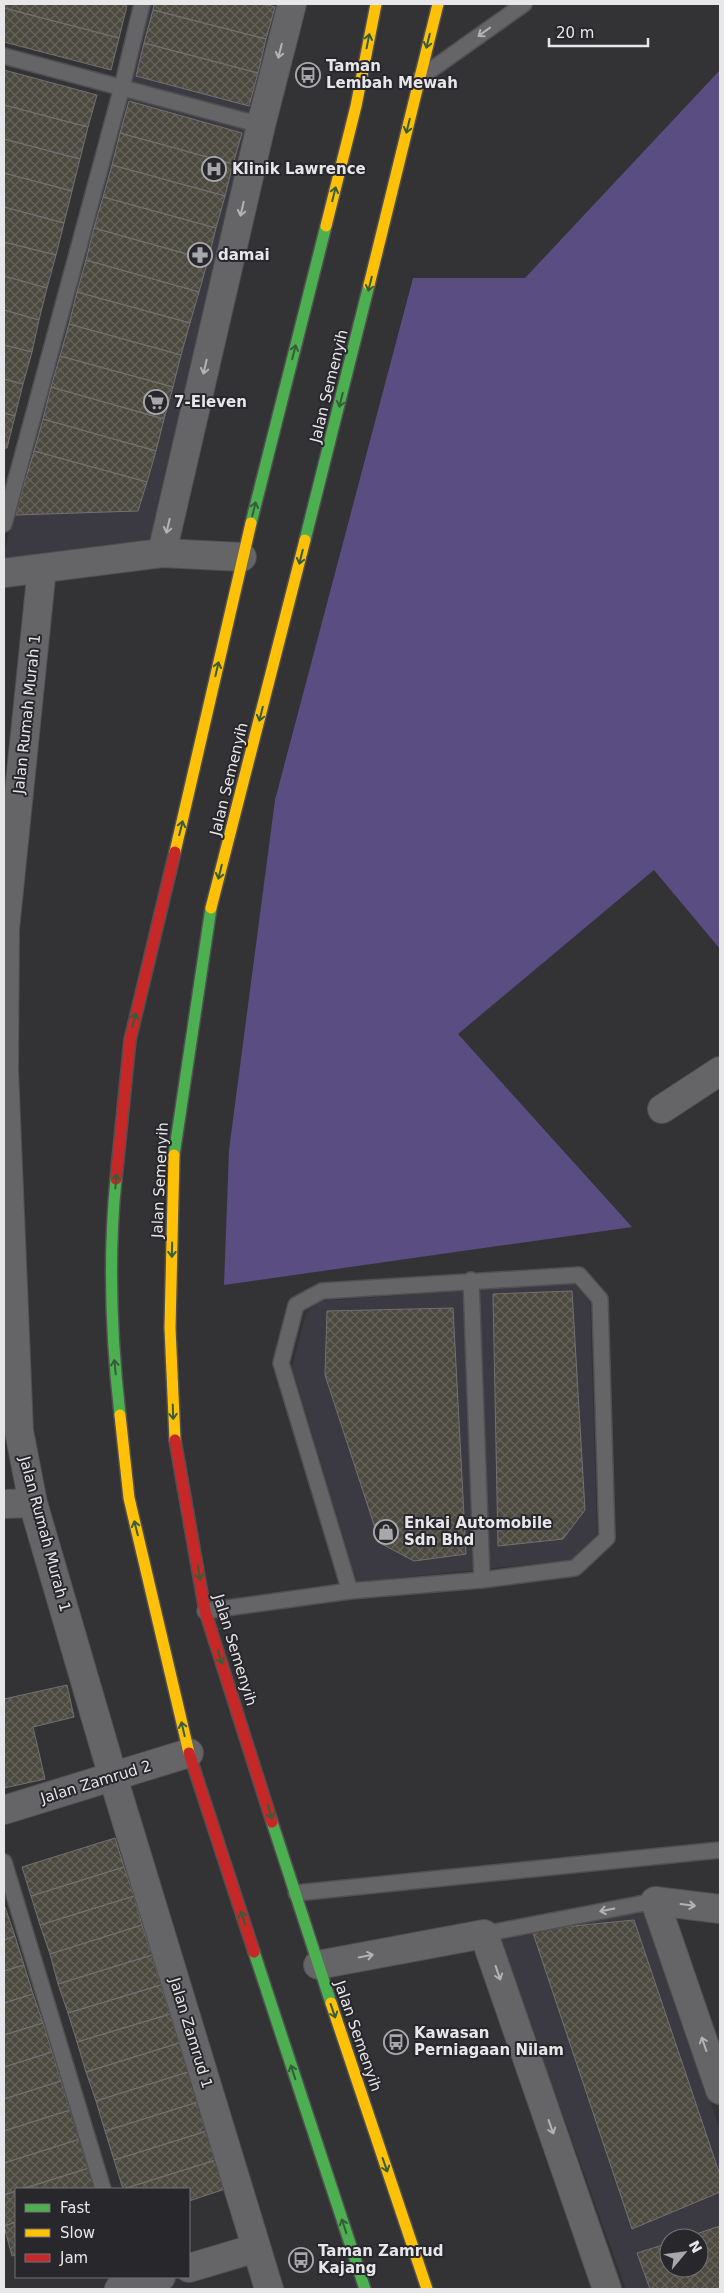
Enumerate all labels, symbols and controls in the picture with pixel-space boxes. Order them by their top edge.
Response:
scale bar [549,15,648,47]
text: 20 m [556,24,594,42]
one-way arrow [477,27,491,37]
one-way arrow [364,33,374,49]
one-way arrow [423,33,433,49]
one-way arrow [275,43,284,59]
place label: Taman Lembah Mewah [326,57,458,92]
bus stop icon: Taman Lembah Mewah [295,62,321,88]
one-way arrow [403,118,412,134]
hospital icon: Klinik Lawrence [201,156,227,182]
place label: Klinik Lawrence [232,160,366,178]
one-way arrow [329,187,339,203]
one-way arrow [237,201,246,217]
pharmacy icon: damai [187,242,213,268]
place label: damai [218,246,270,264]
one-way arrow [365,276,374,292]
street label: Jalan Semenyih [306,328,352,445]
one-way arrow [290,344,299,360]
one-way arrow [200,359,209,375]
supermarket icon: 7-Eleven [143,389,169,415]
one-way arrow [336,391,345,407]
place label: 7-Eleven [174,393,247,411]
one-way arrow [250,502,259,518]
one-way arrow [163,517,172,533]
one-way arrow [296,549,305,565]
street label: Jalan Rumah Murah 1 [10,633,44,796]
one-way arrow [213,662,222,678]
one-way arrow [255,706,265,722]
street label: Jalan Semenyih [206,721,252,838]
one-way arrow [177,820,186,836]
one-way arrow [215,863,225,879]
one-way arrow [130,1012,140,1028]
street label: Jalan Semenyih [148,1122,172,1239]
one-way arrow [111,1173,121,1189]
one-way arrow [167,1242,176,1258]
one-way arrow [110,1359,120,1375]
one-way arrow [168,1404,177,1420]
street label: Jalan Rumah Murah 1 [15,1453,74,1614]
place label: Enkai Automobile Sdn Bhd [404,1514,552,1549]
shop icon: Enkai Automobile Sdn Bhd [373,1519,399,1545]
one-way arrow [131,1520,140,1536]
one-way arrow [194,1564,204,1580]
street label: Jalan Semenyih [209,1591,261,1708]
one-way arrow [216,1649,226,1665]
one-way arrow [178,1722,187,1738]
street label: Jalan Zamrud 2 [37,1757,154,1808]
one-way arrow [266,1804,275,1820]
one-way arrow [679,1900,695,1910]
one-way arrow [599,1906,615,1916]
one-way arrow [237,1910,247,1926]
one-way arrow [357,1951,373,1960]
one-way arrow [494,1965,503,1980]
street label: Jalan Zamrud 1 [165,1974,216,2091]
street label: Jalan Semenyih [330,1977,385,2094]
one-way arrow [329,2003,339,2019]
place label: Kawasan Perniagaan Nilam [414,2024,564,2059]
bus stop icon: Kawasan Perniagaan Nilam [383,2029,409,2055]
one-way arrow [699,2037,708,2052]
one-way arrow [288,2064,298,2080]
one-way arrow [547,2119,556,2134]
one-way arrow [381,2157,391,2173]
legend [15,2188,190,2278]
text: Fast [60,2199,90,2217]
one-way arrow [339,2219,348,2235]
text: Slow [60,2224,95,2242]
north arrow [659,2228,709,2278]
text: N [686,2238,705,2256]
place label: Taman Zamrud Kajang [318,2242,444,2277]
bus stop icon: Taman Zamrud Kajang [288,2247,314,2273]
text: Jam [59,2249,88,2267]

